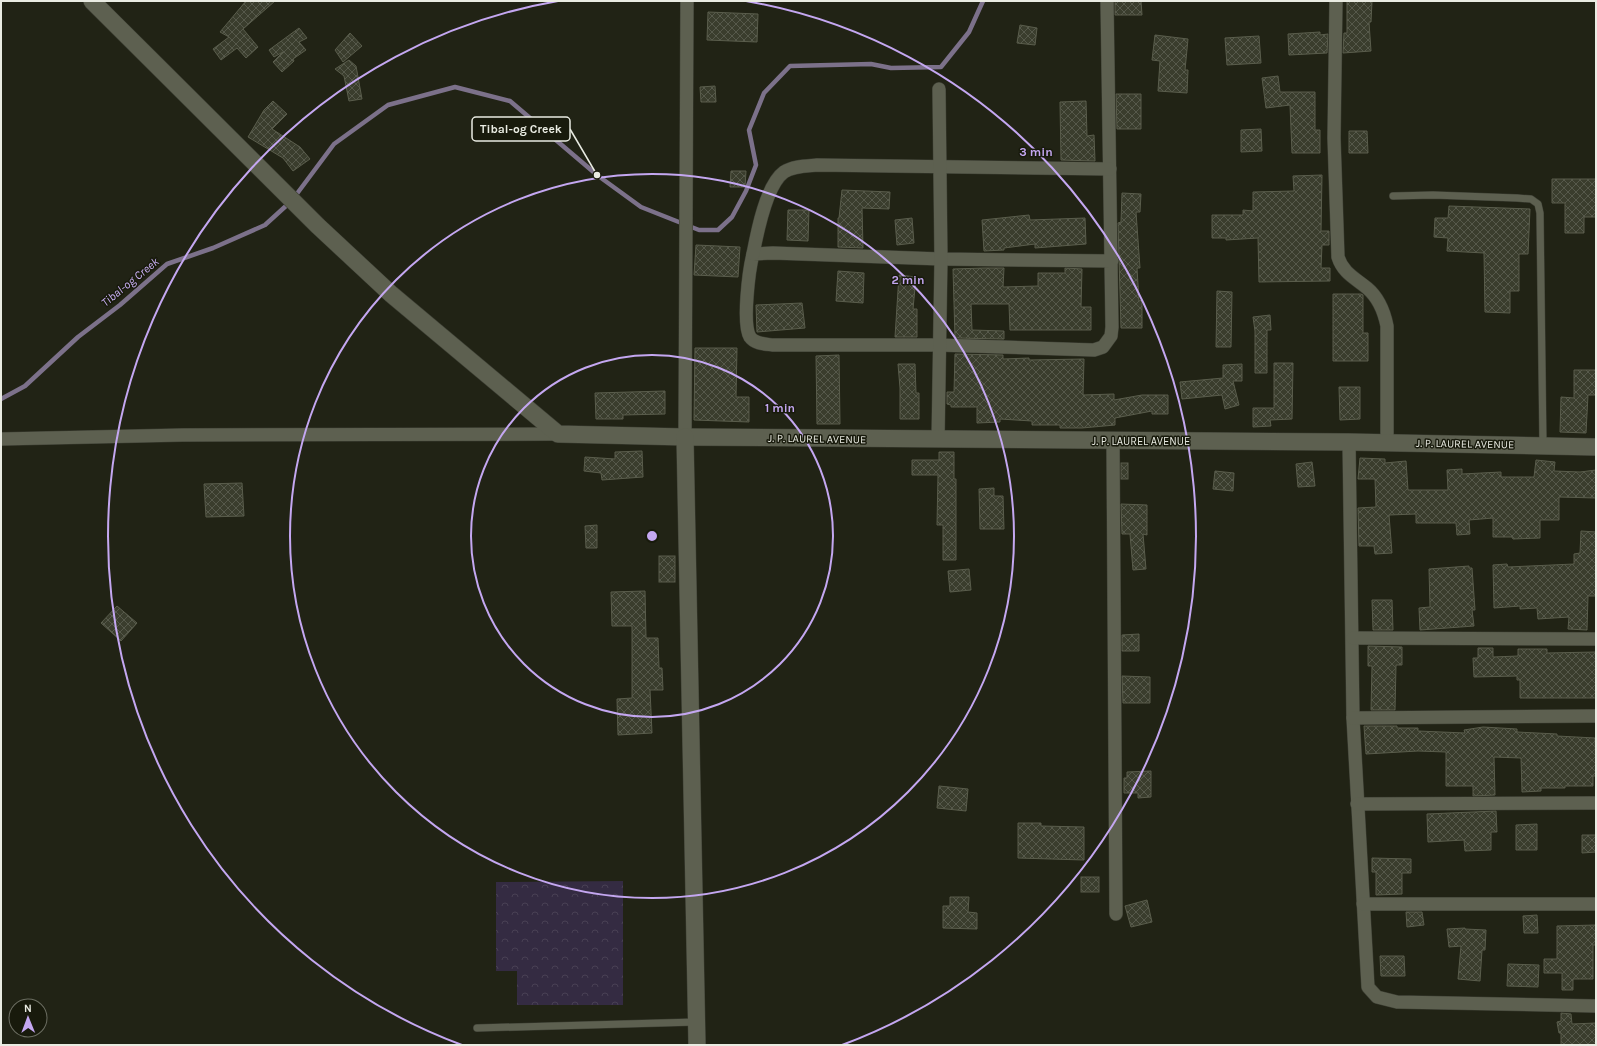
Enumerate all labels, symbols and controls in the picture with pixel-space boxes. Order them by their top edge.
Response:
callout: Tibal-og Creek [472,117,570,141]
text: Tibal-og Creek [480,122,562,136]
text: 3 min [1019,145,1053,159]
water label: Tibal-og Creek [98,254,162,310]
text: 2 min [891,273,925,287]
text: 1 min [765,401,795,415]
street label: J. P. LAUREL AVENUE [768,432,866,446]
street label: J. P. LAUREL AVENUE [1092,435,1190,448]
street label: J. P. LAUREL AVENUE [1416,437,1514,451]
centre of rings [645,529,659,543]
north arrow [8,998,48,1038]
text: N [24,1002,32,1015]

